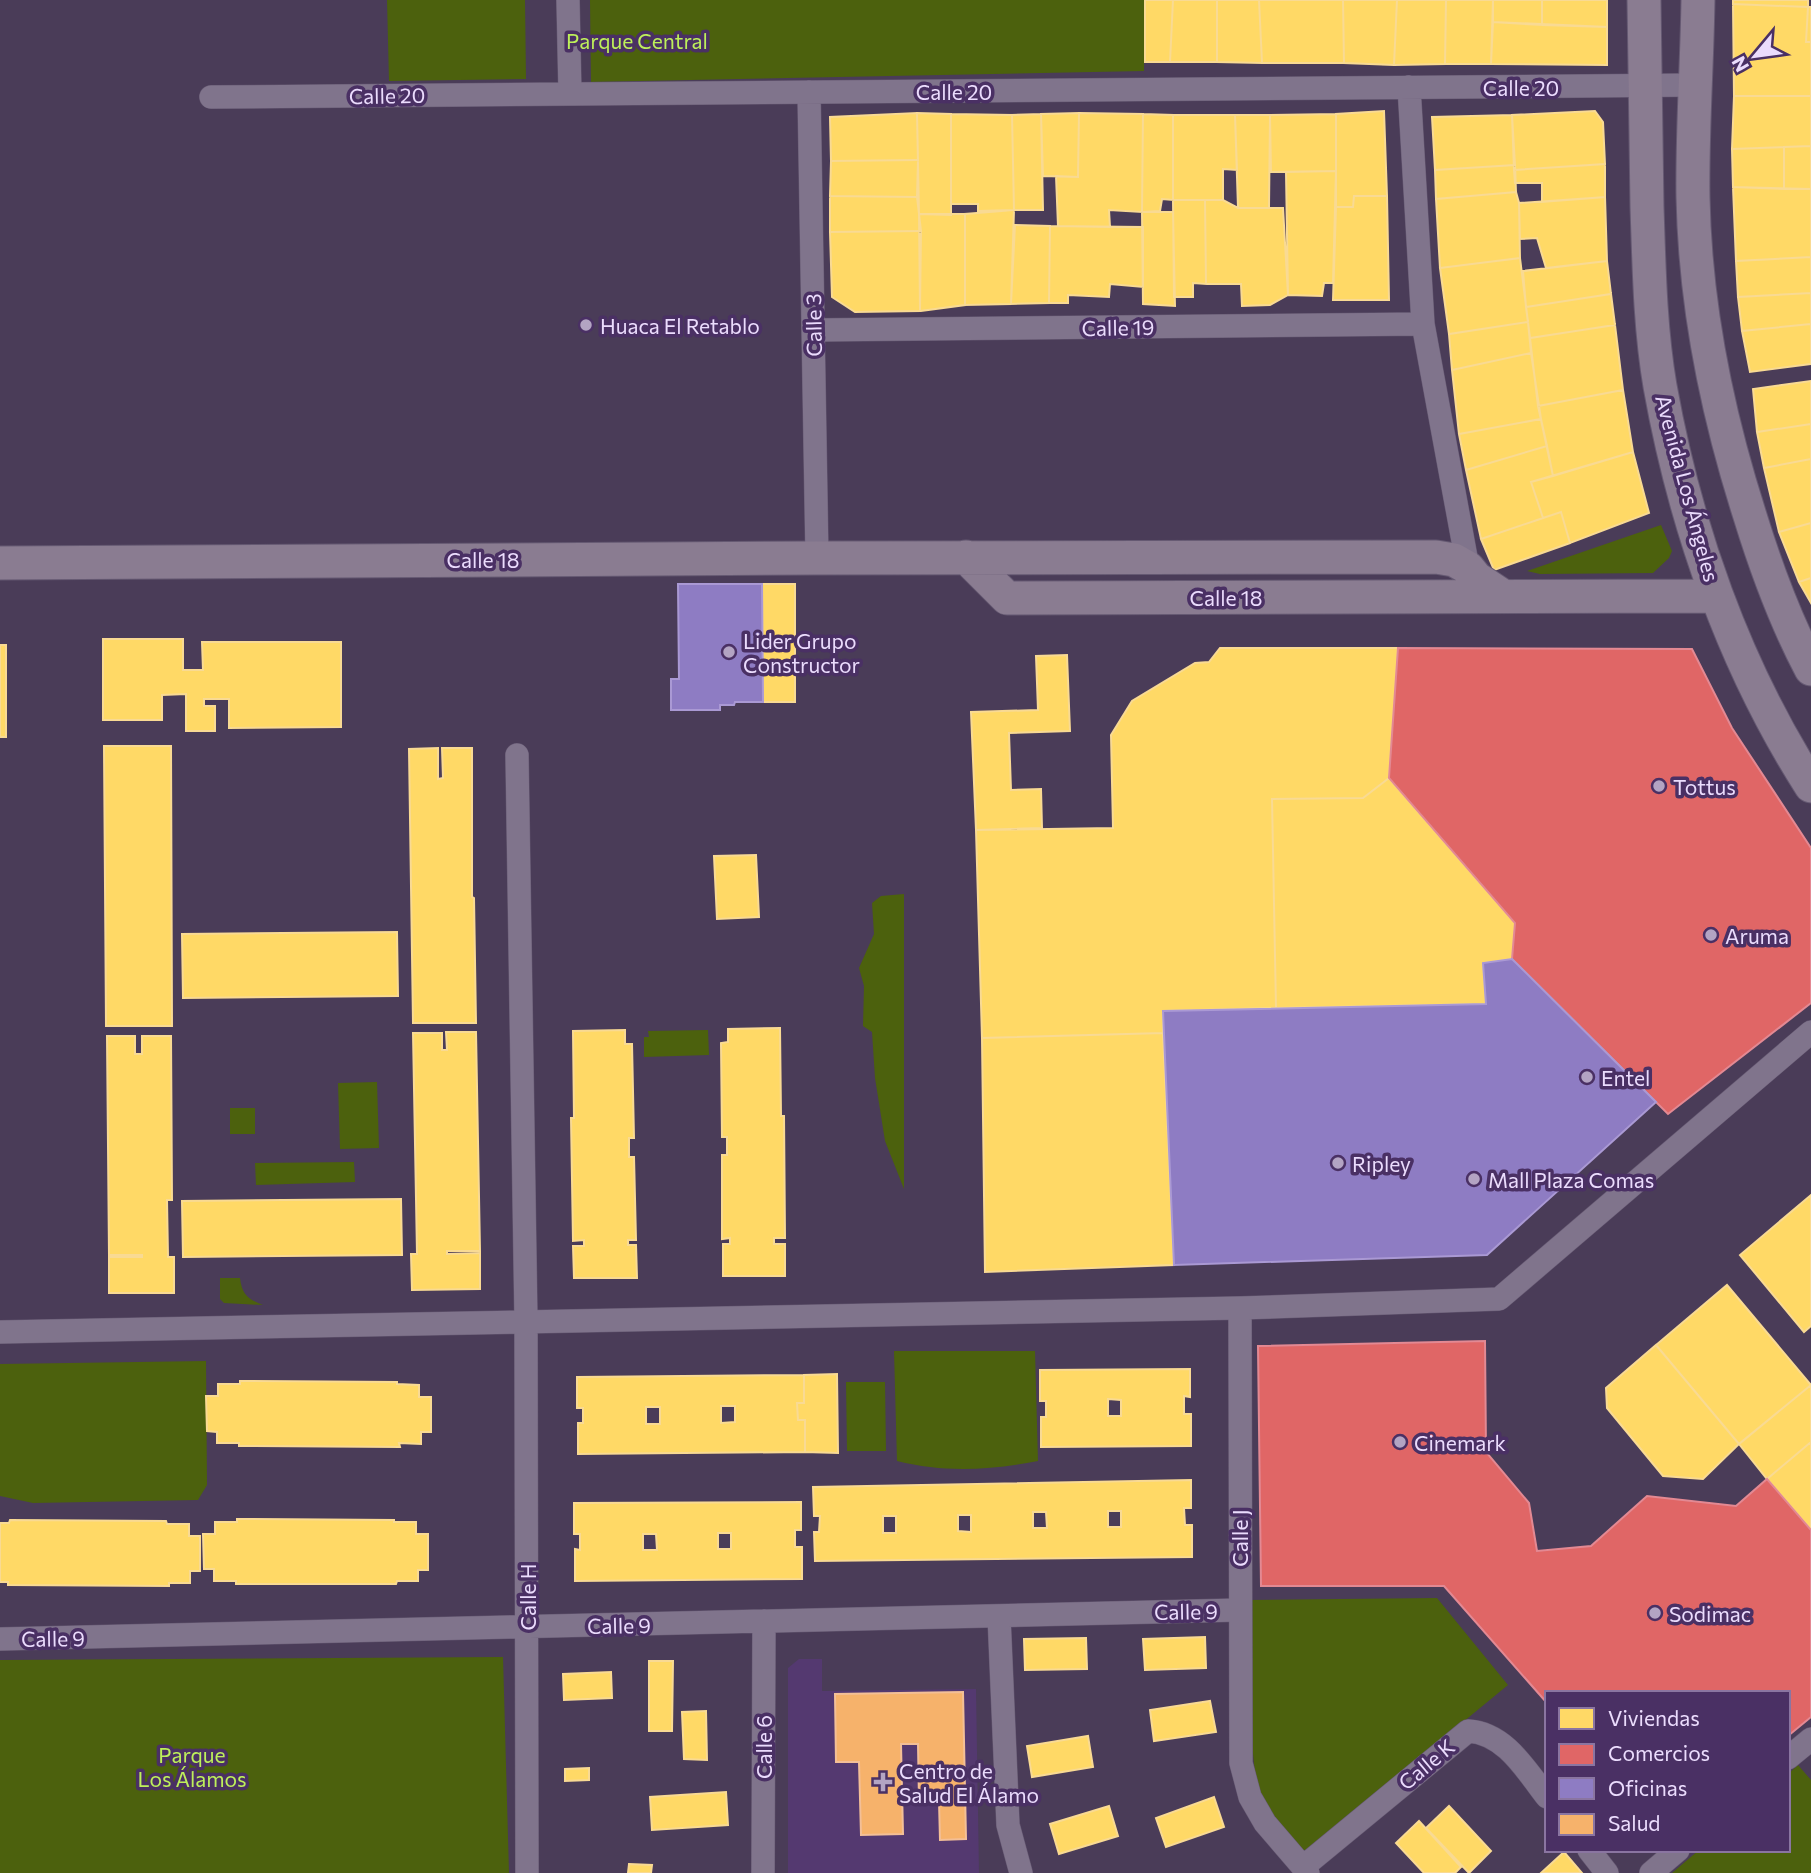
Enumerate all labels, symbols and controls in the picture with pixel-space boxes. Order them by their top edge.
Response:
north arrow [1720,21,1790,91]
park label: Parque Central [566,28,708,53]
text: N [1726,53,1753,76]
street label: Calle 20 [1483,75,1559,100]
street label: Calle 20 [916,79,992,104]
street label: Calle 20 [349,82,425,108]
street label: Calle 3 [800,293,826,357]
place label: Huaca El Retablo [600,313,760,338]
street label: Calle 19 [1081,314,1155,340]
marker: Huaca El Retablo [578,317,594,333]
street label: Avenida Los Ángeles [1651,392,1725,584]
street label: Calle 18 [447,547,519,572]
street label: Calle 18 [1190,585,1262,610]
place label: Lider Grupo Constructor [743,628,860,677]
marker: Lider Grupo Constructor [721,644,737,660]
place label: Tottus [1673,774,1736,799]
marker: Tottus [1651,778,1667,794]
place label: Aruma [1725,923,1789,948]
marker: Aruma [1703,927,1719,943]
place label: Entel [1601,1065,1650,1090]
marker: Entel [1579,1069,1595,1085]
place label: Ripley [1352,1151,1411,1176]
marker: Ripley [1330,1155,1346,1171]
place label: Mall Plaza Comas [1488,1167,1654,1192]
marker: Mall Plaza Comas [1466,1171,1482,1187]
place label: Cinemark [1414,1430,1506,1455]
marker: Cinemark [1392,1434,1408,1450]
street label: Calle J [1227,1509,1252,1567]
street label: Calle H [515,1564,540,1630]
street label: Calle 9 [1154,1598,1218,1624]
place label: Sodimac [1669,1601,1751,1626]
marker: Sodimac [1647,1605,1663,1621]
street label: Calle 9 [587,1612,651,1638]
street label: Calle 9 [21,1625,85,1651]
legend [1545,1691,1790,1852]
text: Viviendas [1608,1705,1700,1730]
street label: Calle 6 [751,1715,776,1779]
street label: Calle K [1393,1733,1459,1795]
text: Comercios [1608,1740,1710,1765]
park label: Parque Los Álamos [138,1742,246,1791]
place label: Centro de Salud El Álamo [899,1758,1039,1807]
marker: Centro de Salud El Álamo [873,1772,893,1792]
text: Oficinas [1608,1775,1687,1800]
text: Salud [1608,1810,1661,1835]

